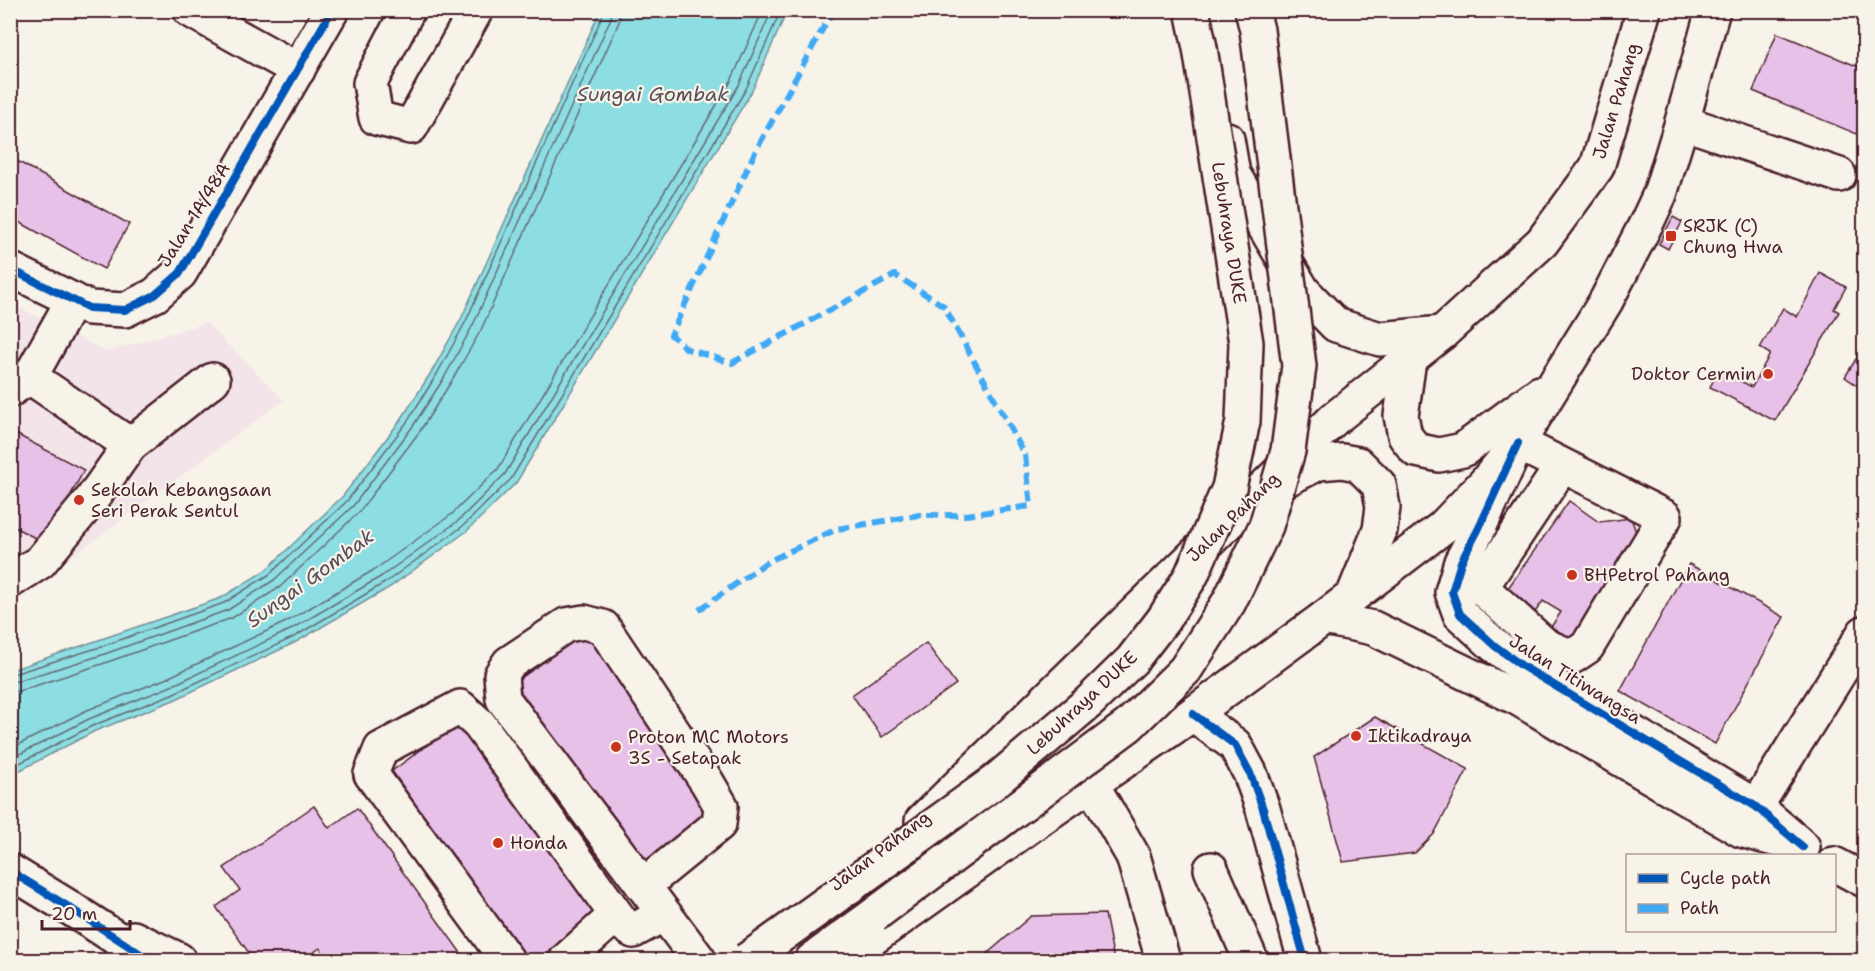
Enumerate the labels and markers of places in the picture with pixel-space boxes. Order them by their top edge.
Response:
place label: SRJK (C) Chung Hwa [1683,214,1783,259]
marker: SRJK (C) Chung Hwa [1664,229,1678,243]
place label: Doktor Cermin [1631,362,1756,386]
marker: Doktor Cermin [1761,367,1775,381]
place label: Sekolah Kebangsaan Seri Perak Sentul [91,478,271,523]
marker: Sekolah Kebangsaan Seri Perak Sentul [72,493,86,507]
place label: BHPetrol Pahang [1584,563,1730,587]
marker: BHPetrol Pahang [1565,568,1579,582]
place label: Iktikadraya [1368,724,1472,748]
place label: Proton MC Motors 3S - Setapak [628,725,789,770]
marker: Iktikadraya [1349,729,1363,743]
marker: Proton MC Motors 3S - Setapak [609,740,623,754]
place label: Honda [510,831,567,855]
marker: Honda [491,836,505,850]

